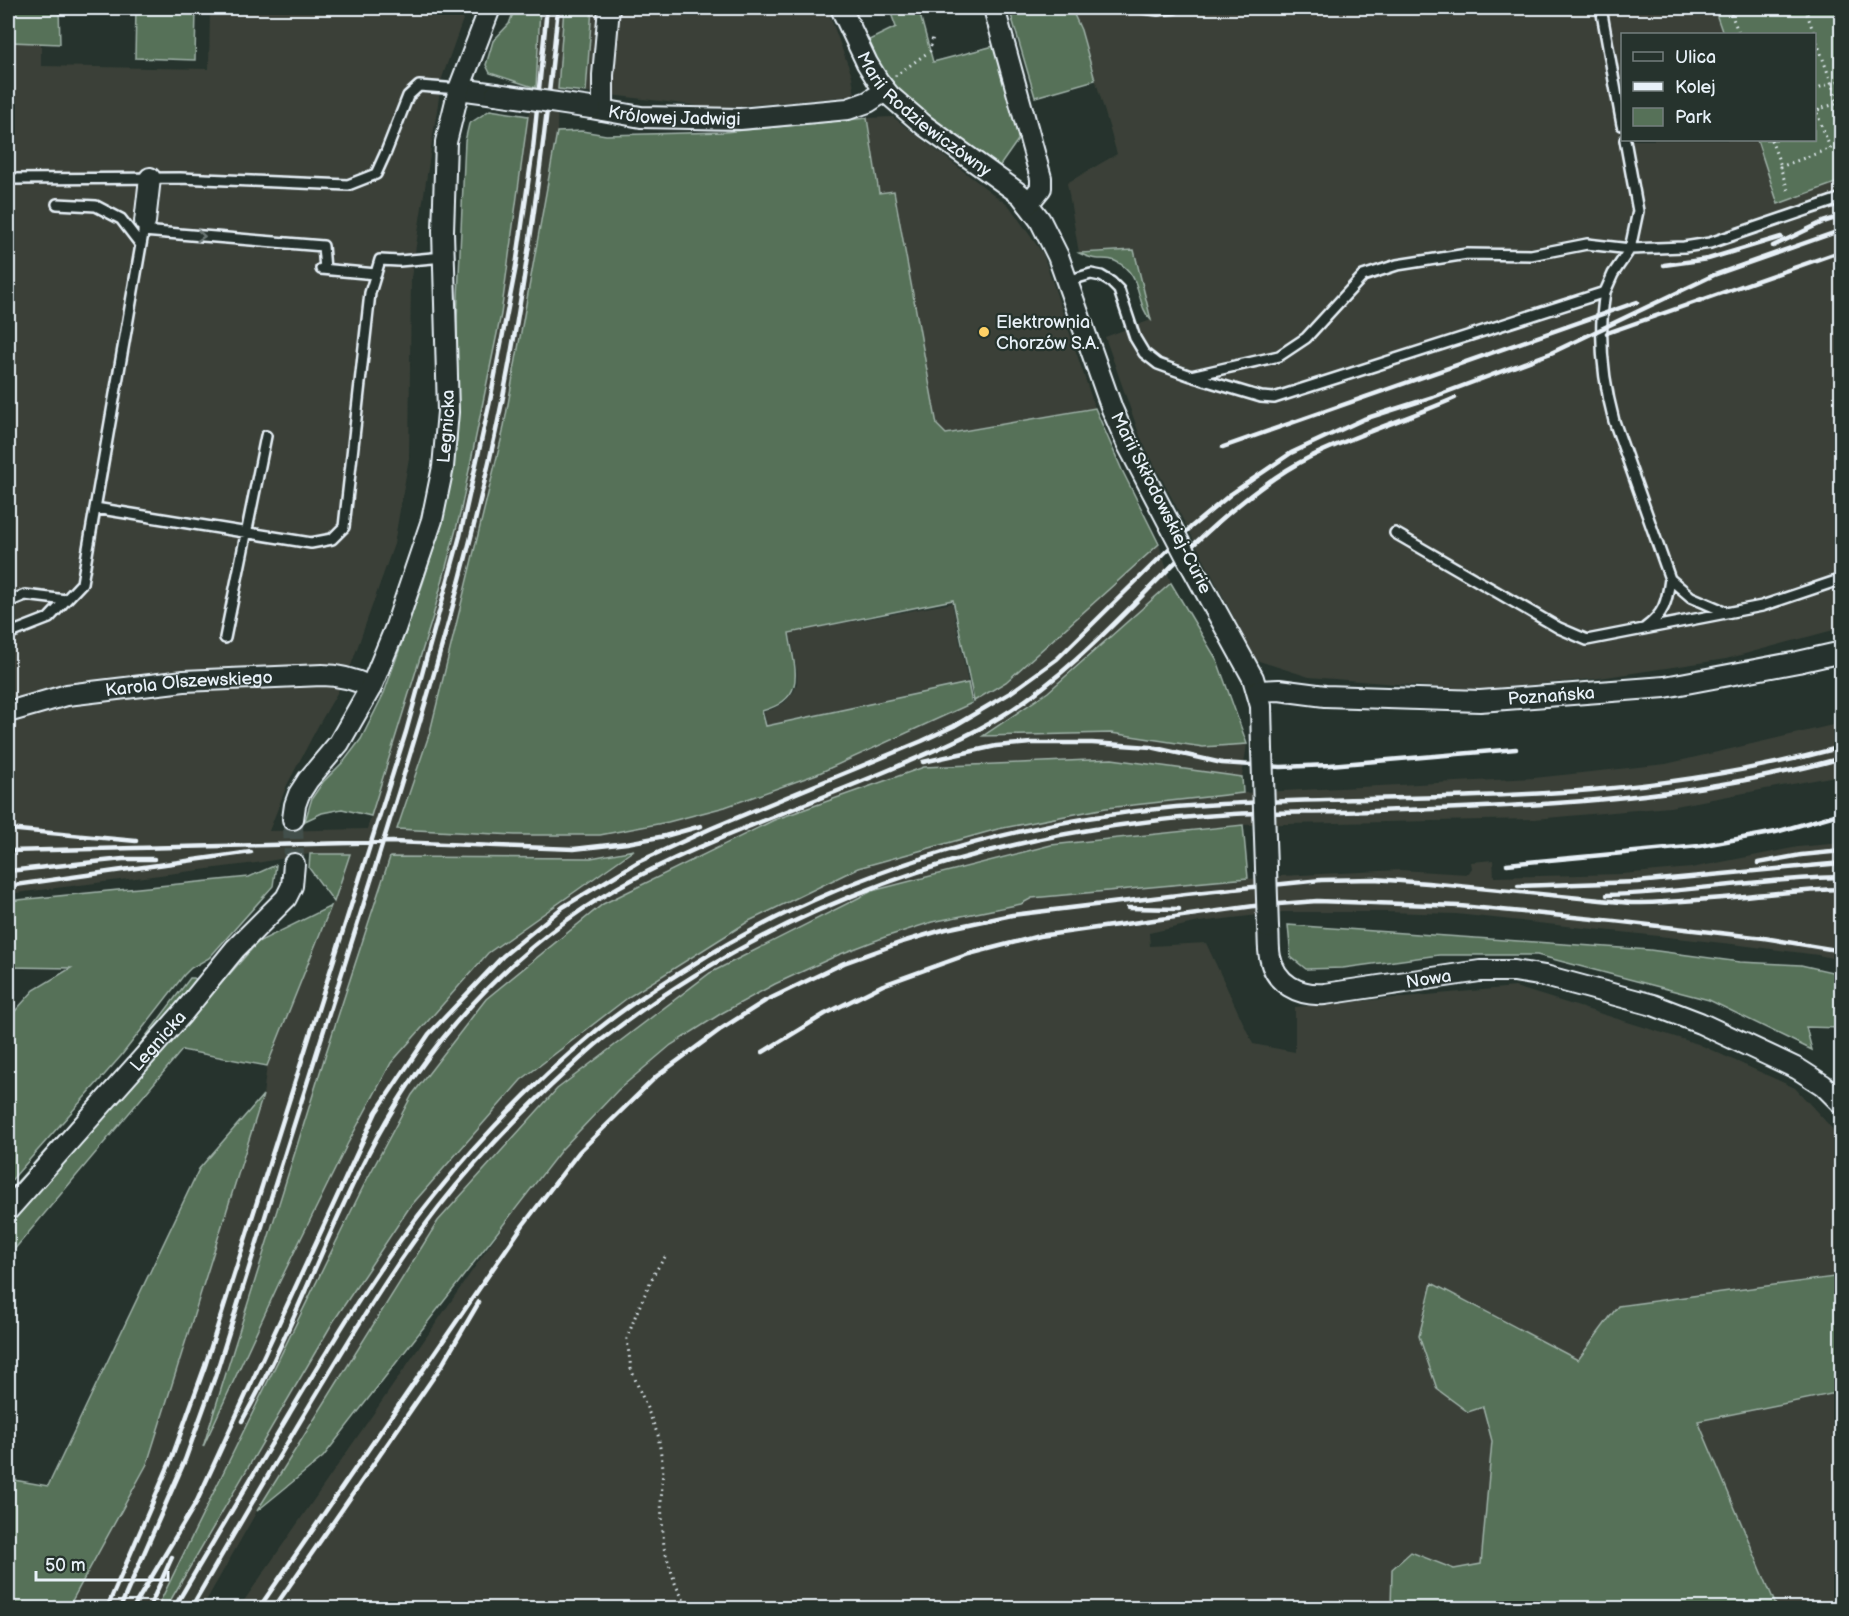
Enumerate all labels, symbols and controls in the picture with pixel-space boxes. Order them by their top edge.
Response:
legend [1621,33,1816,141]
text: Ulica [1675,47,1716,68]
street label: Marii Rodziewiczówny [853,48,996,181]
text: Kolej [1675,77,1715,98]
street label: Królowej Jadwigi [607,101,741,130]
text: Park [1675,107,1711,128]
one-way arrow [197,229,206,242]
place label: Elektrownia Chorzów S.A. [996,312,1100,354]
marker: Elektrownia Chorzów S.A. [977,325,991,339]
street label: Legnicka [433,389,459,464]
street label: Marii Skłodowskiej-Curie [1106,409,1216,598]
street label: Karola Olszewskiego [104,667,273,701]
street label: Poznańska [1507,682,1596,709]
street label: Nowa [1404,965,1453,992]
street label: Legnicka [126,1007,190,1075]
scale bar [36,1544,168,1582]
text: 50 m [45,1555,86,1576]

